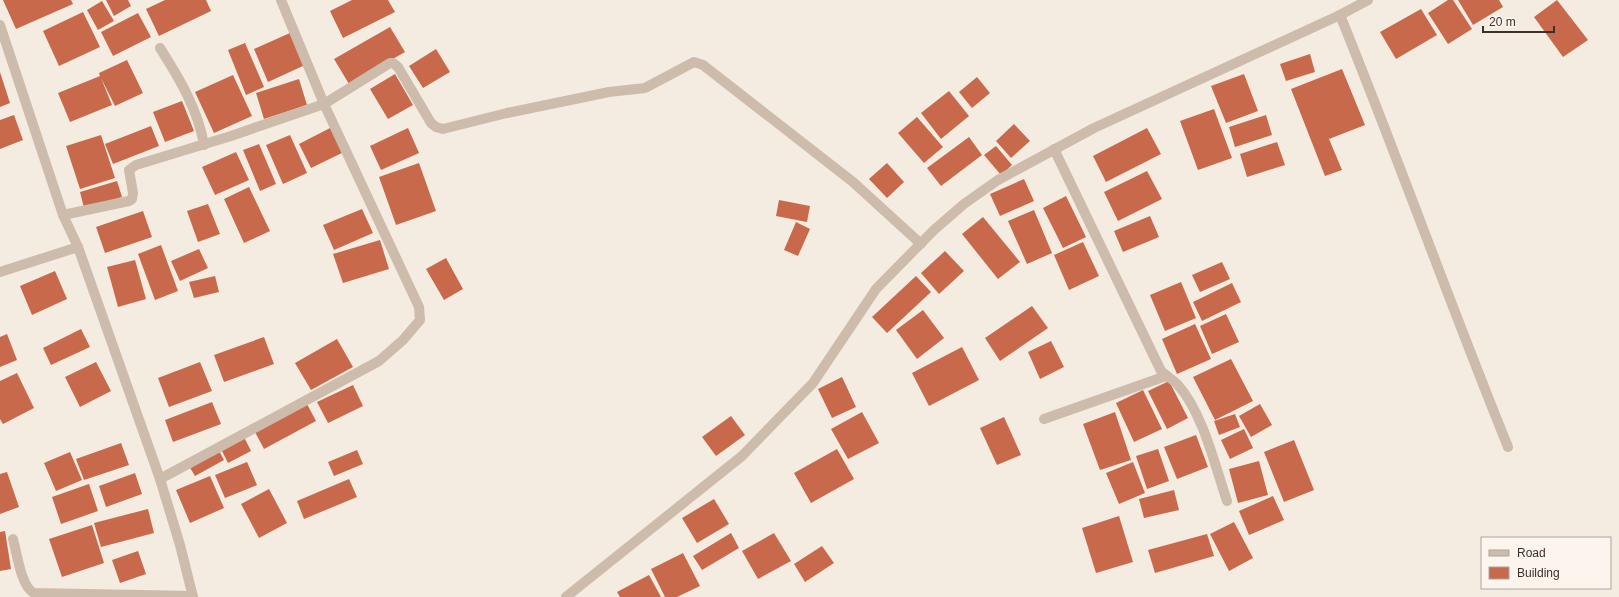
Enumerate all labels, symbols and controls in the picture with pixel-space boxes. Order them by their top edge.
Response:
scale bar [1483,8,1554,34]
text: 20 m [1489,15,1516,29]
legend [1481,537,1611,589]
text: Road [1517,546,1546,560]
text: Building [1517,566,1560,580]

